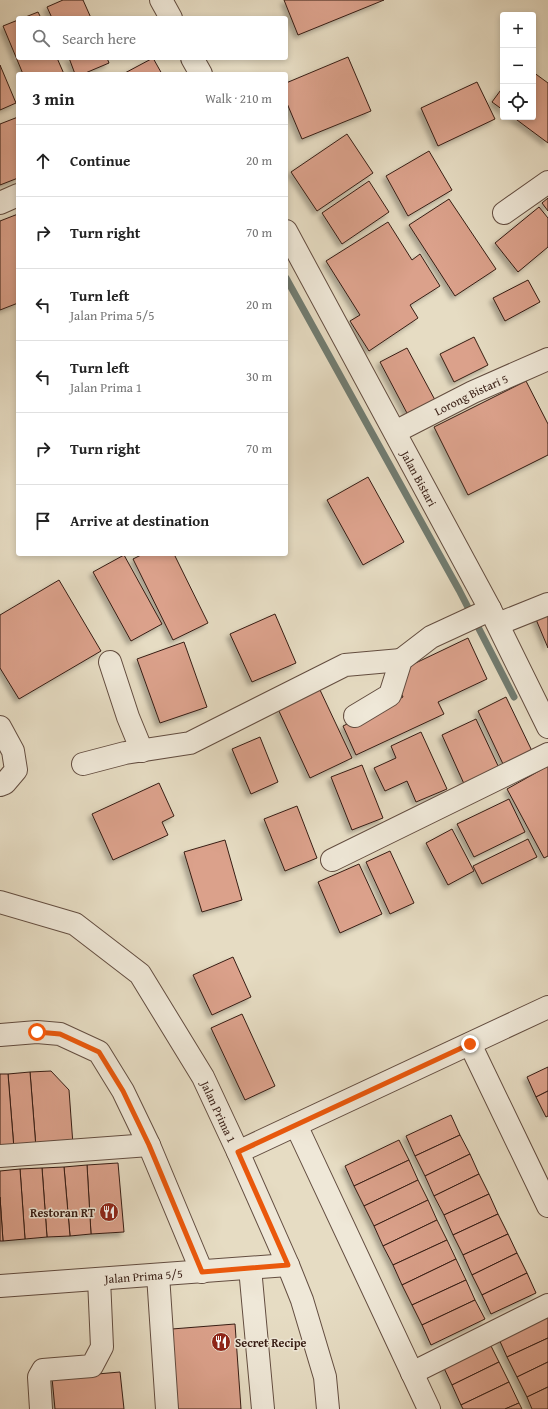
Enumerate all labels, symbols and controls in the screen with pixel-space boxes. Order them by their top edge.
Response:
map controls [500,12,536,120]
button: + [500,12,536,48]
search box [16,16,288,60]
icon: search [30,27,52,49]
text: Search here [62,28,136,49]
button: − [500,48,536,84]
button: locate [500,84,536,120]
text: 3 min [32,86,74,111]
text: Walk · 210 m [205,89,272,108]
icon: ahead [32,150,54,172]
text: Continue [70,150,131,171]
text: 20 m [246,151,272,170]
icon: right [32,222,54,244]
text: Turn right [70,222,141,243]
text: 70 m [246,223,272,242]
text: Turn left [70,285,129,306]
icon: left [32,294,54,316]
text: 20 m [246,295,272,314]
text: Jalan Prima 5/5 [70,306,154,325]
text: Turn left [70,357,129,378]
icon: left [32,366,54,388]
text: 30 m [246,367,272,386]
street label: Lorong Bistari 5 [431,369,511,419]
text: Jalan Prima 1 [70,378,142,397]
icon: right [32,438,54,460]
text: Turn right [70,438,141,459]
text: 70 m [246,439,272,458]
street label: Jalan Bistari [397,446,442,510]
icon: arrive [32,510,54,532]
text: Arrive at destination [70,510,209,531]
route start [28,1023,46,1041]
route end [461,1035,479,1053]
street label: Jalan Prima 1 [196,1076,241,1145]
restaurant icon: Restoran RT [98,1201,120,1223]
place label: Restoran RT [30,1204,95,1221]
street label: Jalan Prima 5/5 [102,1264,183,1287]
restaurant icon: Secret Recipe [210,1331,232,1353]
place label: Secret Recipe [235,1334,307,1351]

